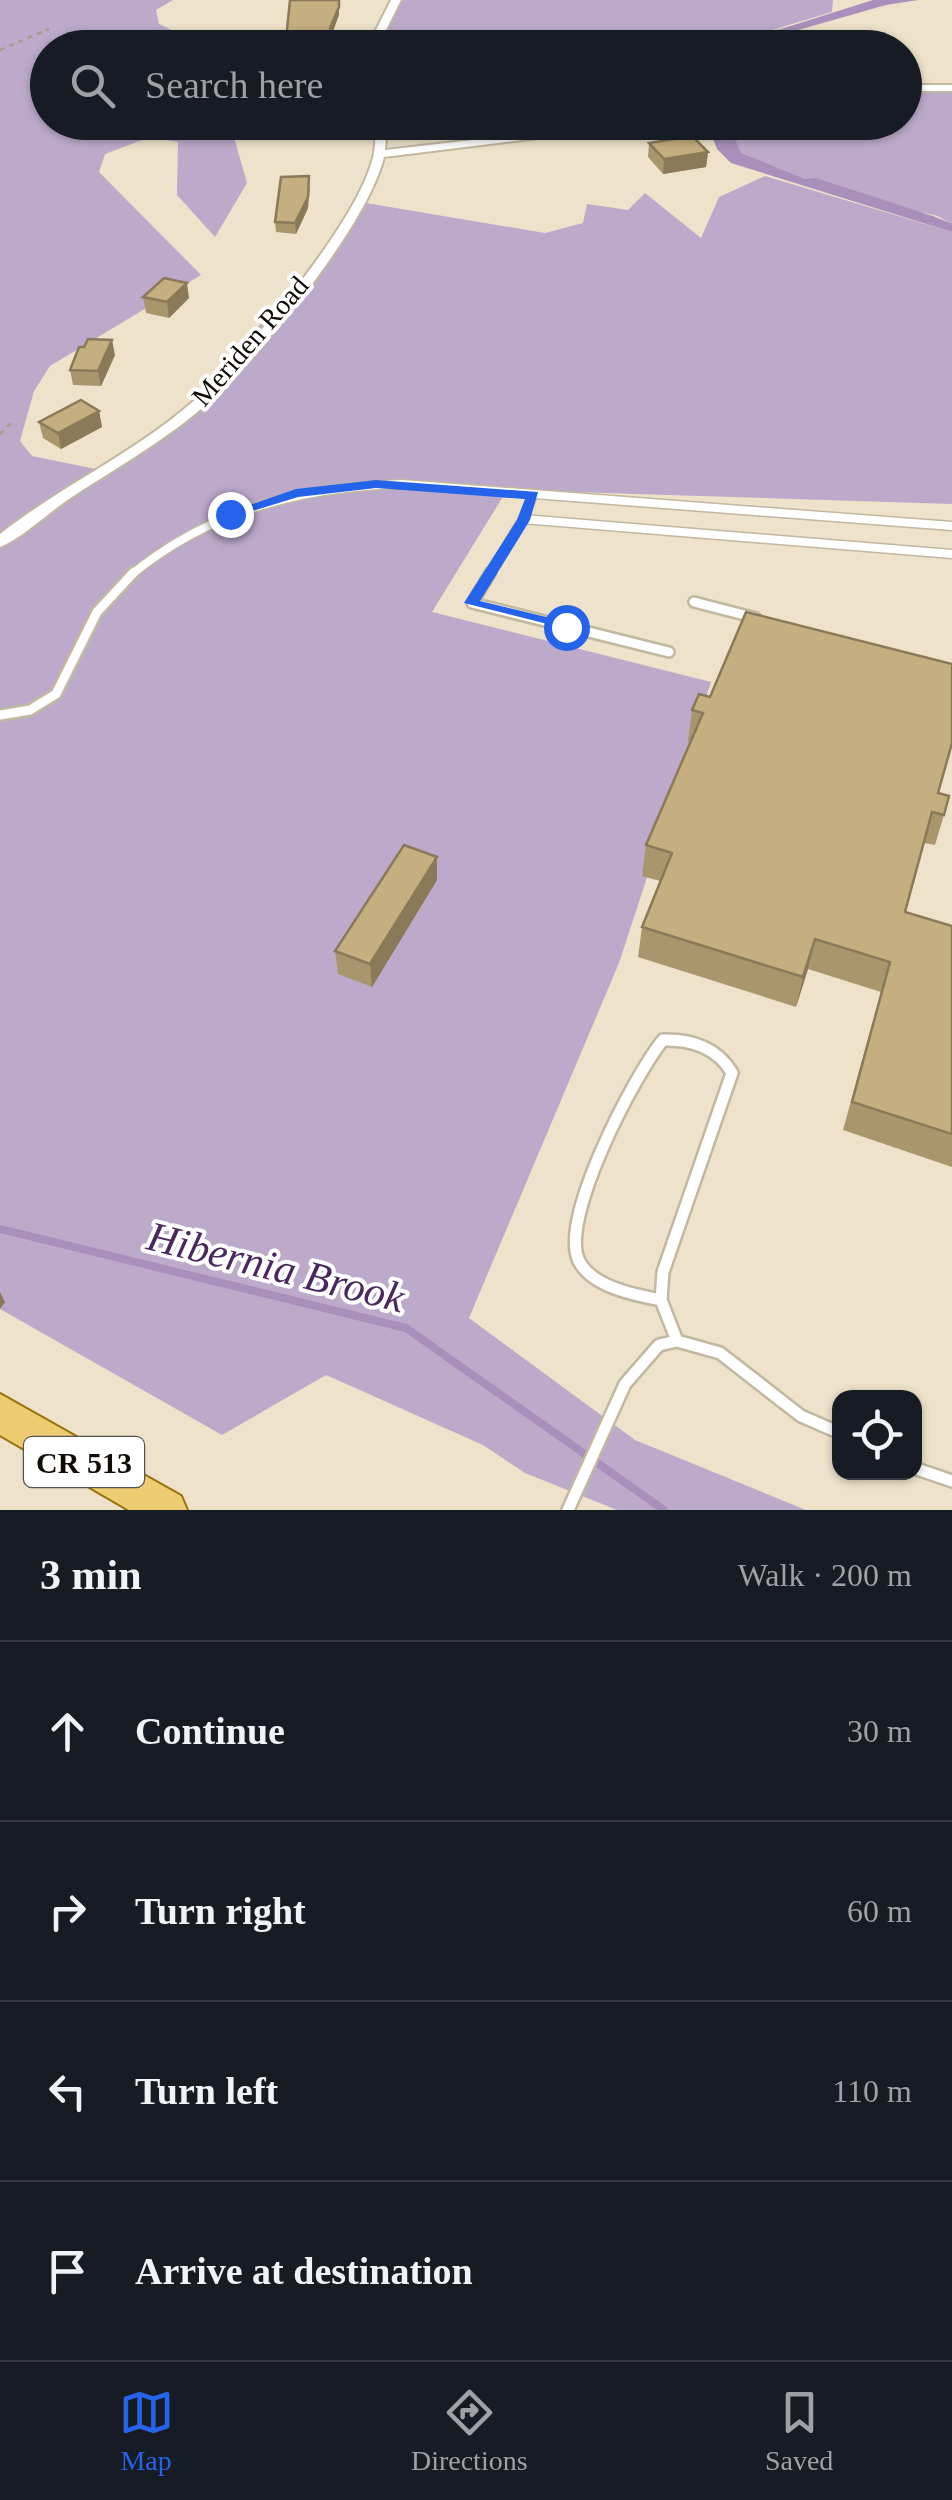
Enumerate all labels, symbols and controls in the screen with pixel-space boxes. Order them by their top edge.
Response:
search box [30,30,922,140]
icon: search [65,58,120,113]
text: Search here [145,64,323,106]
street label: Meriden Road [185,270,315,412]
route end [208,492,254,538]
route start [544,605,590,651]
water label: Hibernia Brook [142,1213,411,1321]
map controls [832,1390,922,1480]
button: locate [832,1390,922,1480]
road number: CR 513 [24,1437,144,1487]
text: 3 min [40,1552,142,1598]
text: Walk · 200 m [738,1557,912,1593]
icon: ahead [40,1704,95,1759]
text: Continue [135,1710,285,1752]
text: 30 m [847,1713,912,1749]
icon: right [40,1884,95,1939]
text: Turn right [135,1890,306,1932]
text: 60 m [847,1893,912,1929]
icon: left [40,2064,95,2119]
text: Turn left [135,2070,278,2112]
text: 110 m [832,2073,912,2109]
icon: arrive [40,2244,95,2299]
text: Arrive at destination [135,2250,473,2292]
tab: Map [119,2385,174,2477]
tab: Directions [411,2385,528,2477]
tab: Saved [765,2385,833,2477]

